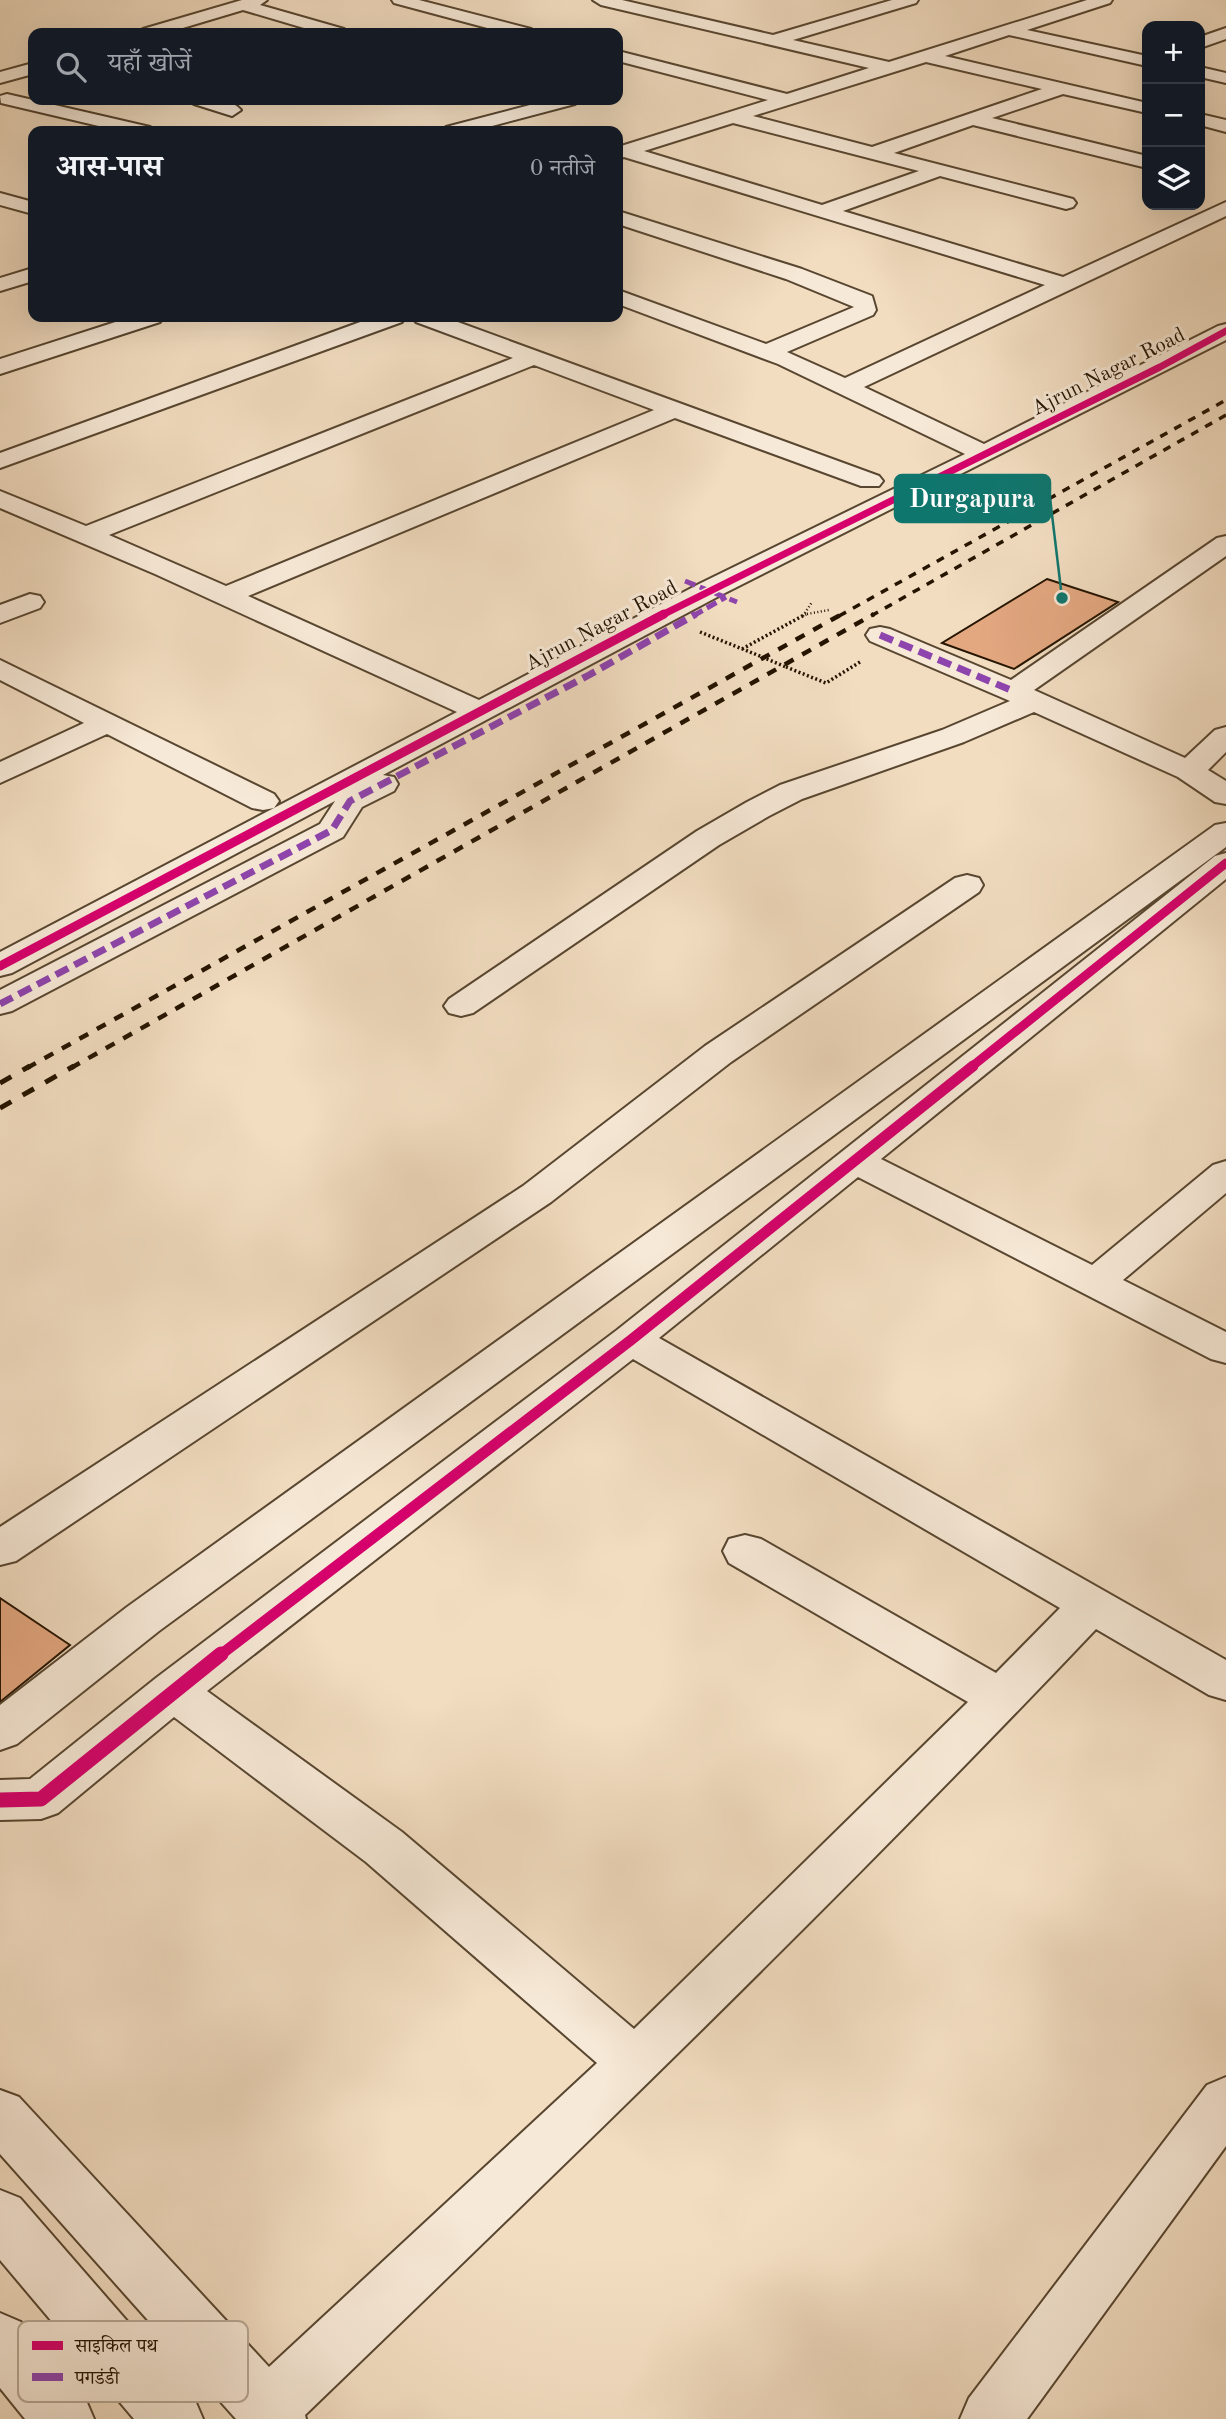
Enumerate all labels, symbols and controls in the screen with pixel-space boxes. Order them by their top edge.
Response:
map controls [1142,21,1205,210]
button: + [1142,21,1205,84]
search box [28,28,623,105]
icon: search [52,48,90,86]
text: यहाँ खोजें [108,51,191,77]
button: − [1142,84,1205,147]
button: layers [1142,147,1205,210]
text: आस-पास [56,153,163,183]
text: 0 नतीजे [530,157,595,180]
street label: Ajrun Nagar Road [1028,325,1189,420]
callout: Durgapura [895,475,1050,522]
text: Durgapura [909,487,1035,513]
street label: Ajrun Nagar Road [522,577,681,675]
legend [18,2321,248,2402]
text: साइकिल पथ [74,2335,158,2357]
text: पगडंडी [74,2367,120,2389]

